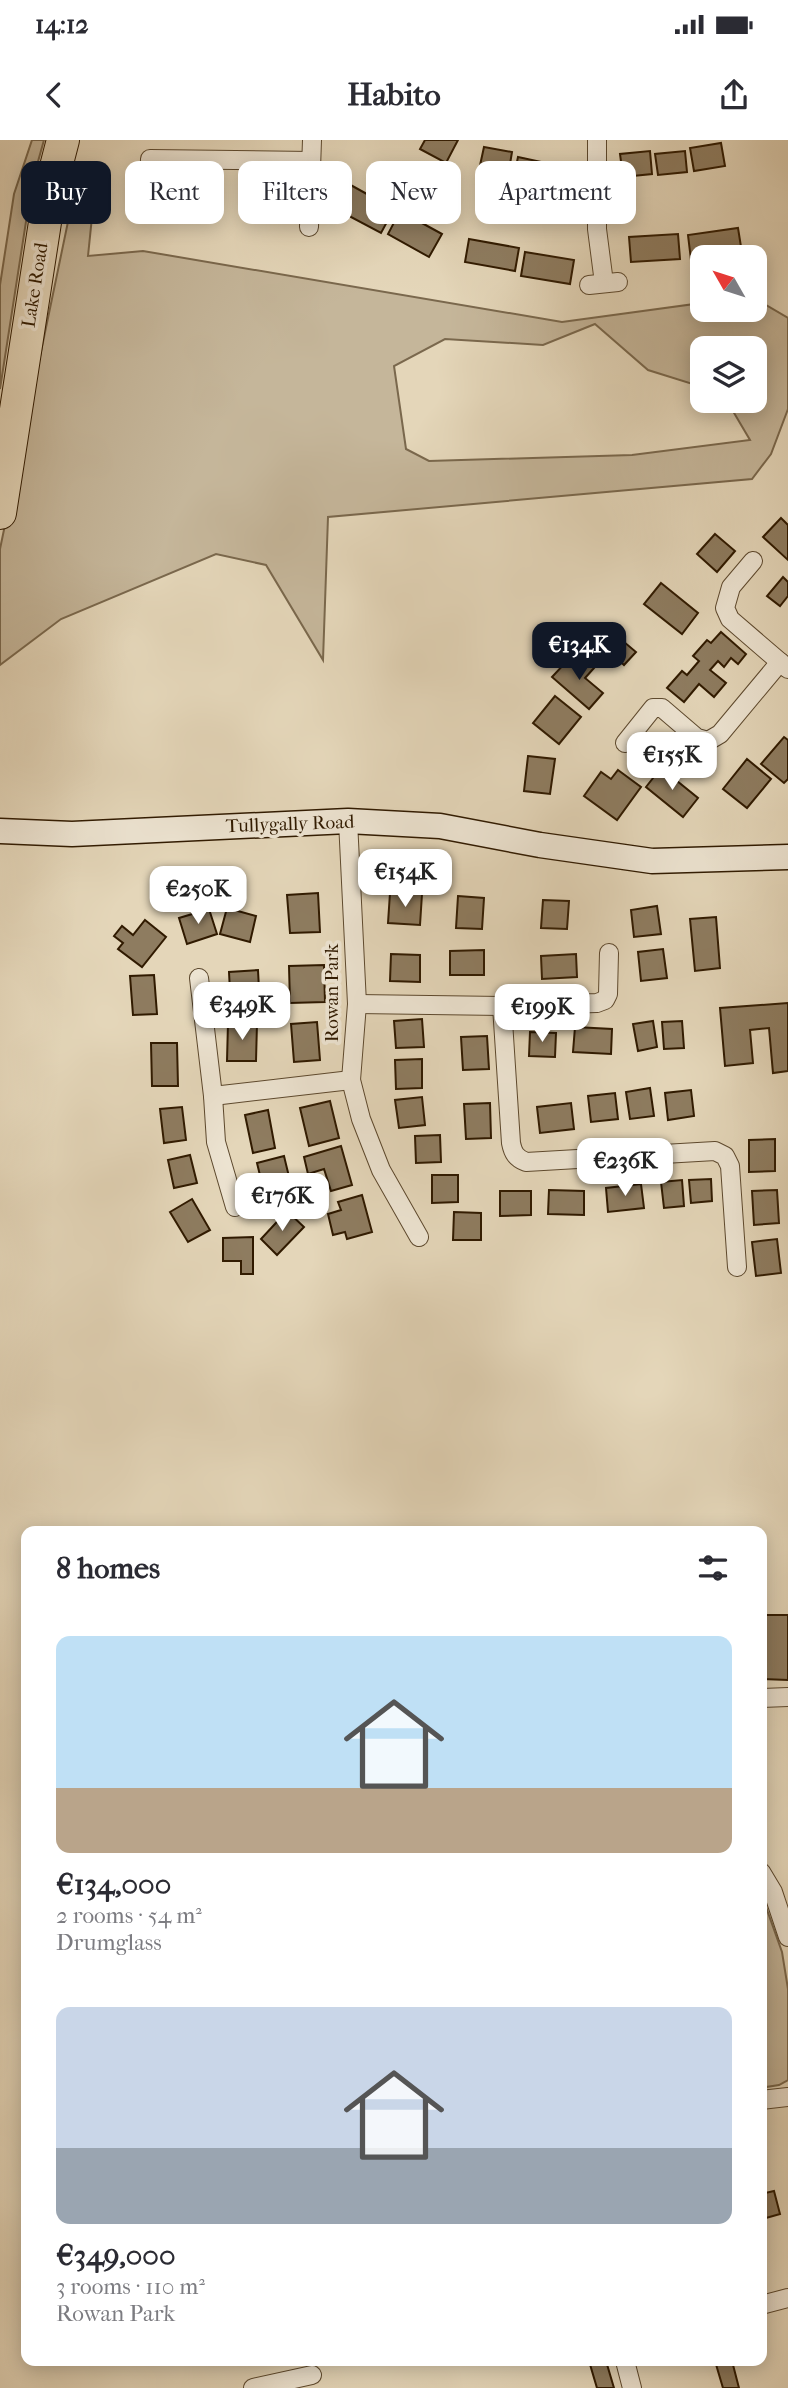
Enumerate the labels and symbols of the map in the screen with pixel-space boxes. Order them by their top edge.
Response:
street label: Lake Road [17,240,53,329]
north arrow [690,245,766,322]
pin: €134K [530,622,628,682]
pin: €155K [623,732,721,792]
street label: Tullygally Road [225,811,355,837]
pin: €154K [356,850,454,909]
pin: €250K [149,866,247,926]
street label: Rowan Park [321,944,343,1042]
pin: €349K [193,982,291,1042]
pin: €199K [493,984,591,1044]
pin: €236K [576,1138,674,1198]
pin: €176K [233,1174,331,1233]

